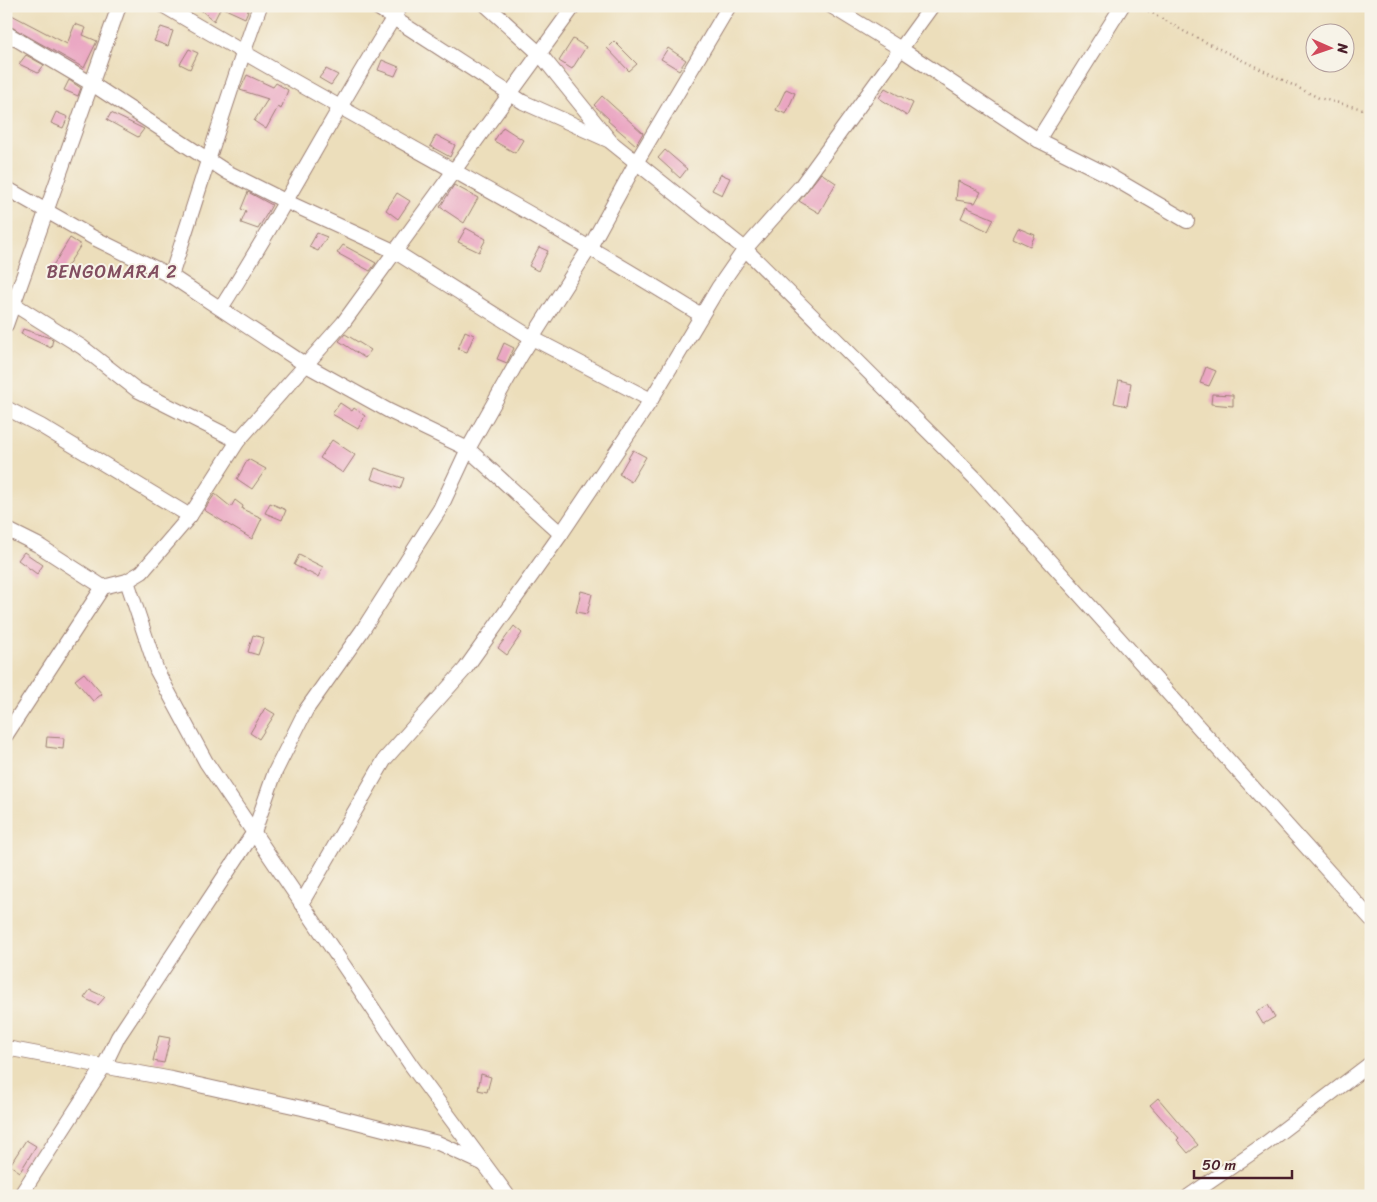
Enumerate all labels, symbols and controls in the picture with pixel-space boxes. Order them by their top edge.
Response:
north arrow [1304,22,1354,72]
text: N [1330,42,1355,54]
district label: BENGOMARA 2 [46,256,178,288]
scale bar [1194,1147,1292,1179]
text: 50 m [1202,1152,1237,1178]

